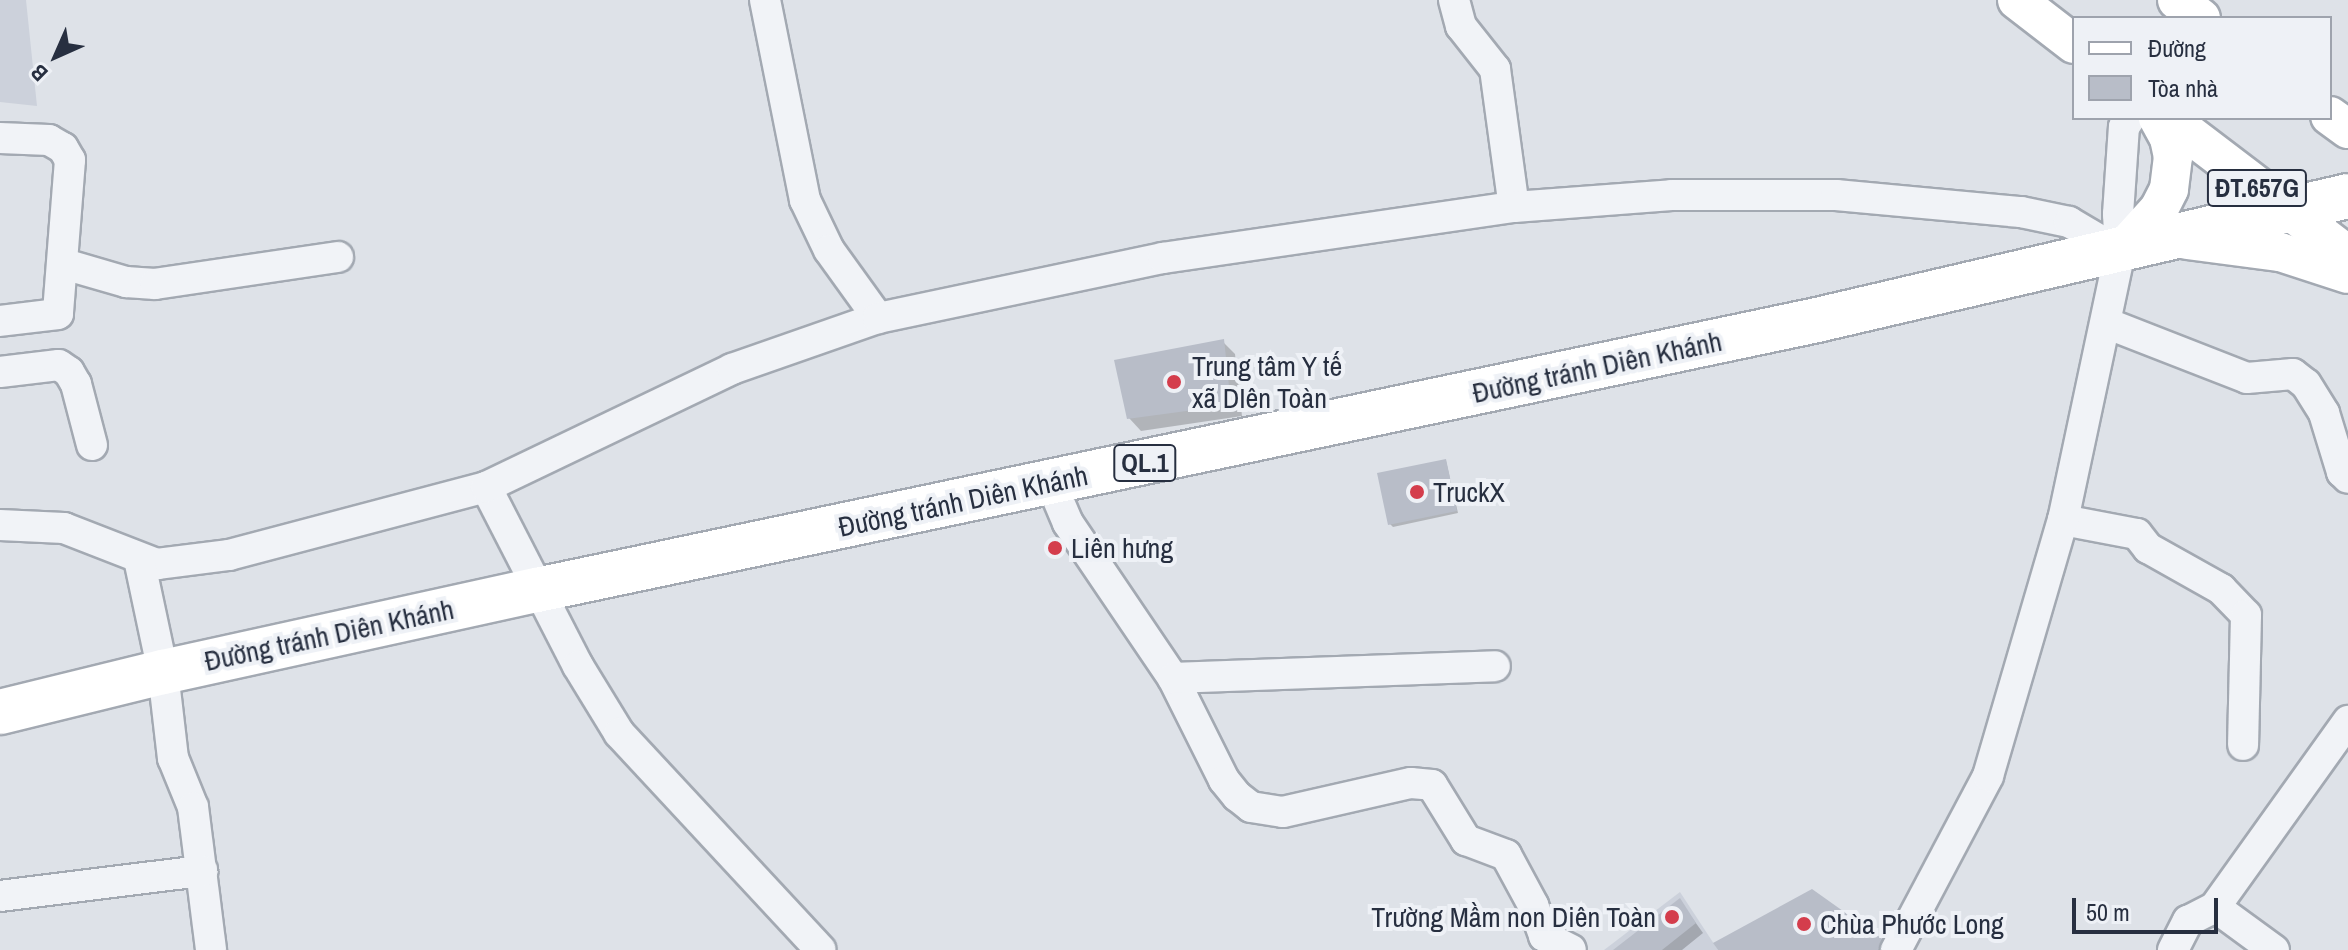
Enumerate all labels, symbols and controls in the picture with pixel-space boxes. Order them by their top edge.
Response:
north arrow [16,16,96,96]
legend [2072,16,2332,120]
text: Đường [2148,32,2206,64]
text: B [24,58,54,88]
text: Tòa nhà [2148,72,2218,104]
road number: ĐT.657G [2205,166,2309,210]
street label: Đường tránh Diên Khánh [1469,324,1725,410]
place label: Trung tâm Y tế xã DIên Toàn [1192,349,1343,415]
marker: Trung tâm Y tế xã DIên Toàn [1163,371,1185,393]
road number: QL.1 [1113,441,1177,485]
street label: Đường tránh Diên Khánh [835,458,1091,544]
place label: TruckX [1433,475,1505,509]
marker: TruckX [1408,483,1426,501]
place label: Liên hưng [1071,531,1173,565]
marker: Liên hưng [1046,539,1064,557]
street label: Đường tránh Diên Khánh [201,592,457,678]
scale bar [2076,882,2222,932]
text: 50 m [2086,896,2130,928]
place label: Trường Mầm non Diên Toàn [1371,900,1656,934]
place label: Chùa Phước Long [1820,907,2004,941]
marker: Trường Mầm non Diên Toàn [1663,908,1681,926]
marker: Chùa Phước Long [1795,915,1813,933]

